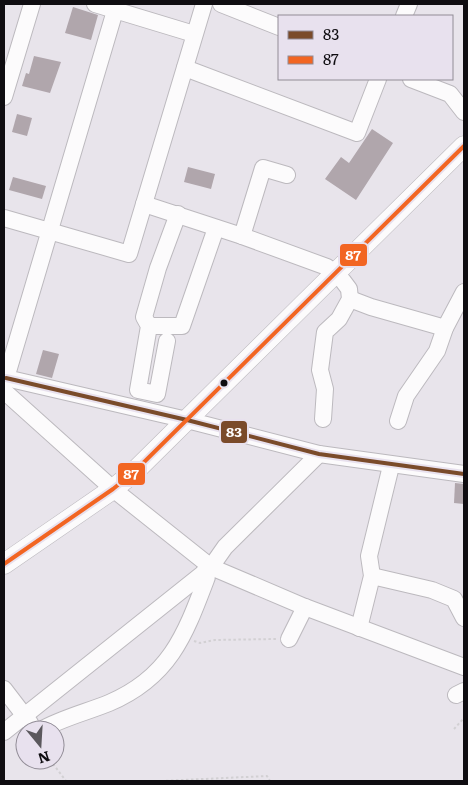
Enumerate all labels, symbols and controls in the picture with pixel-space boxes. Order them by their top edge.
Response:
legend [278,15,453,80]
text: 83 [323,22,339,45]
text: 87 [323,47,339,70]
line badge: 87 [339,243,368,267]
text: 87 [345,244,361,264]
unlabelled marker [219,378,229,388]
line badge: 83 [220,420,248,444]
text: 83 [226,421,242,441]
line badge: 87 [117,462,146,486]
text: 87 [123,463,139,483]
north arrow [15,720,65,770]
text: N [35,747,53,770]

